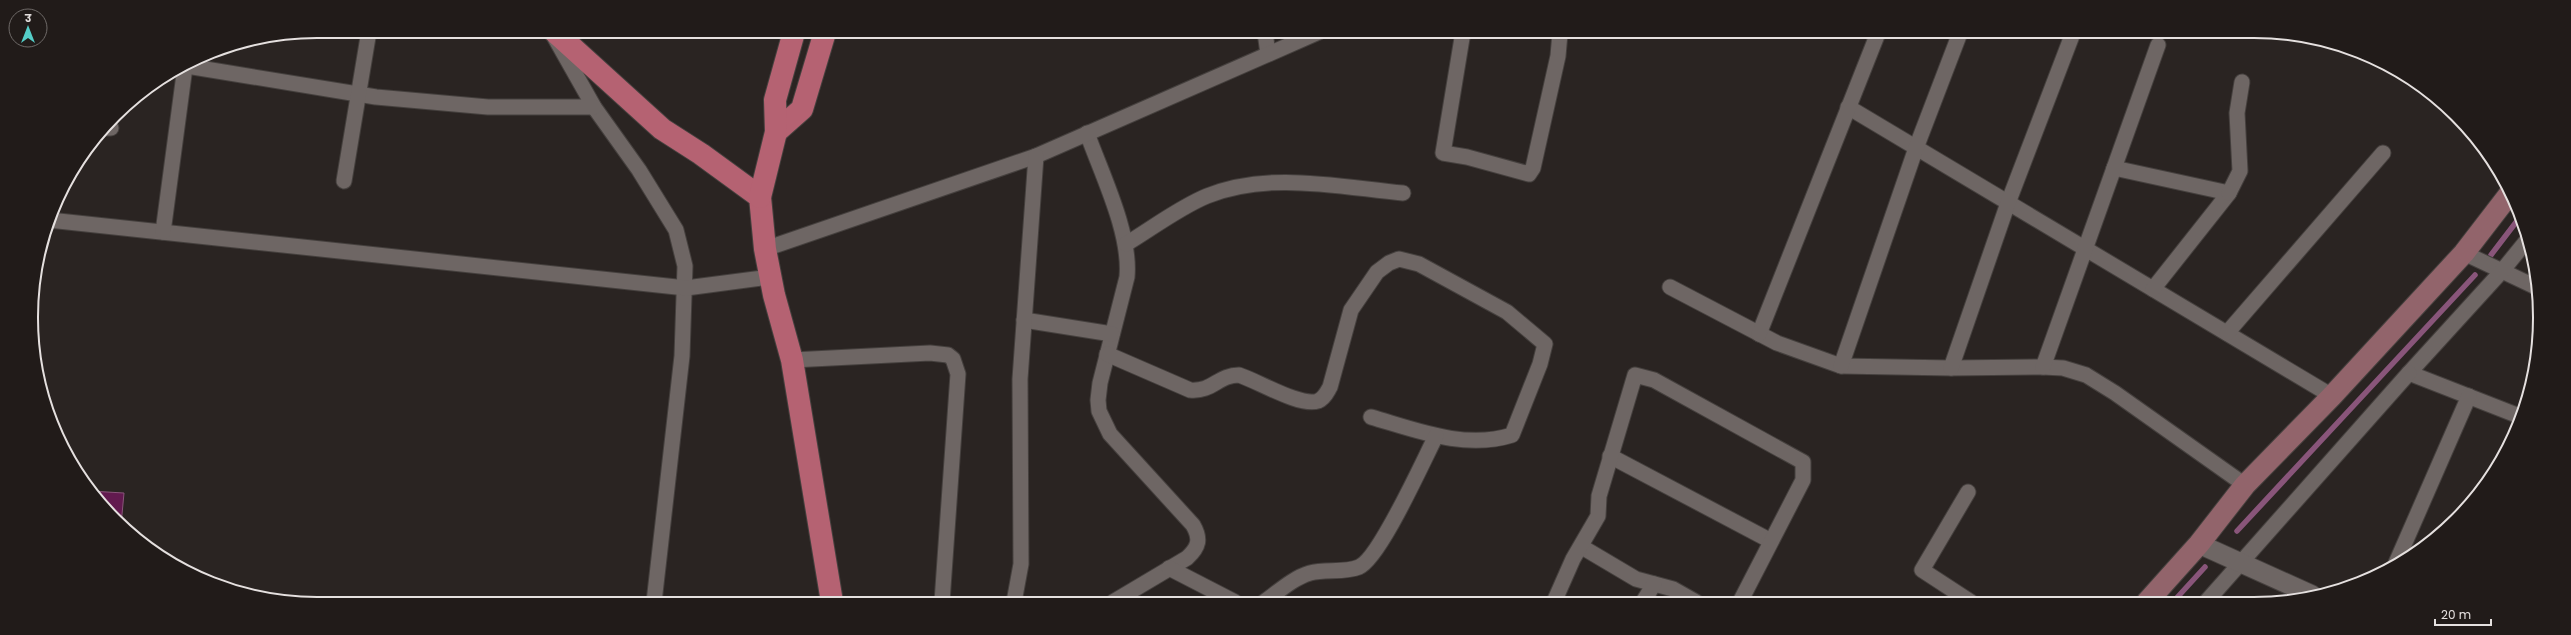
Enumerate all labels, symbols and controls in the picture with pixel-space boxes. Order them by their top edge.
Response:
north arrow [8,8,48,48]
text: उ [24,10,32,26]
scale bar [2435,601,2491,627]
text: 20 m [2441,606,2471,623]

